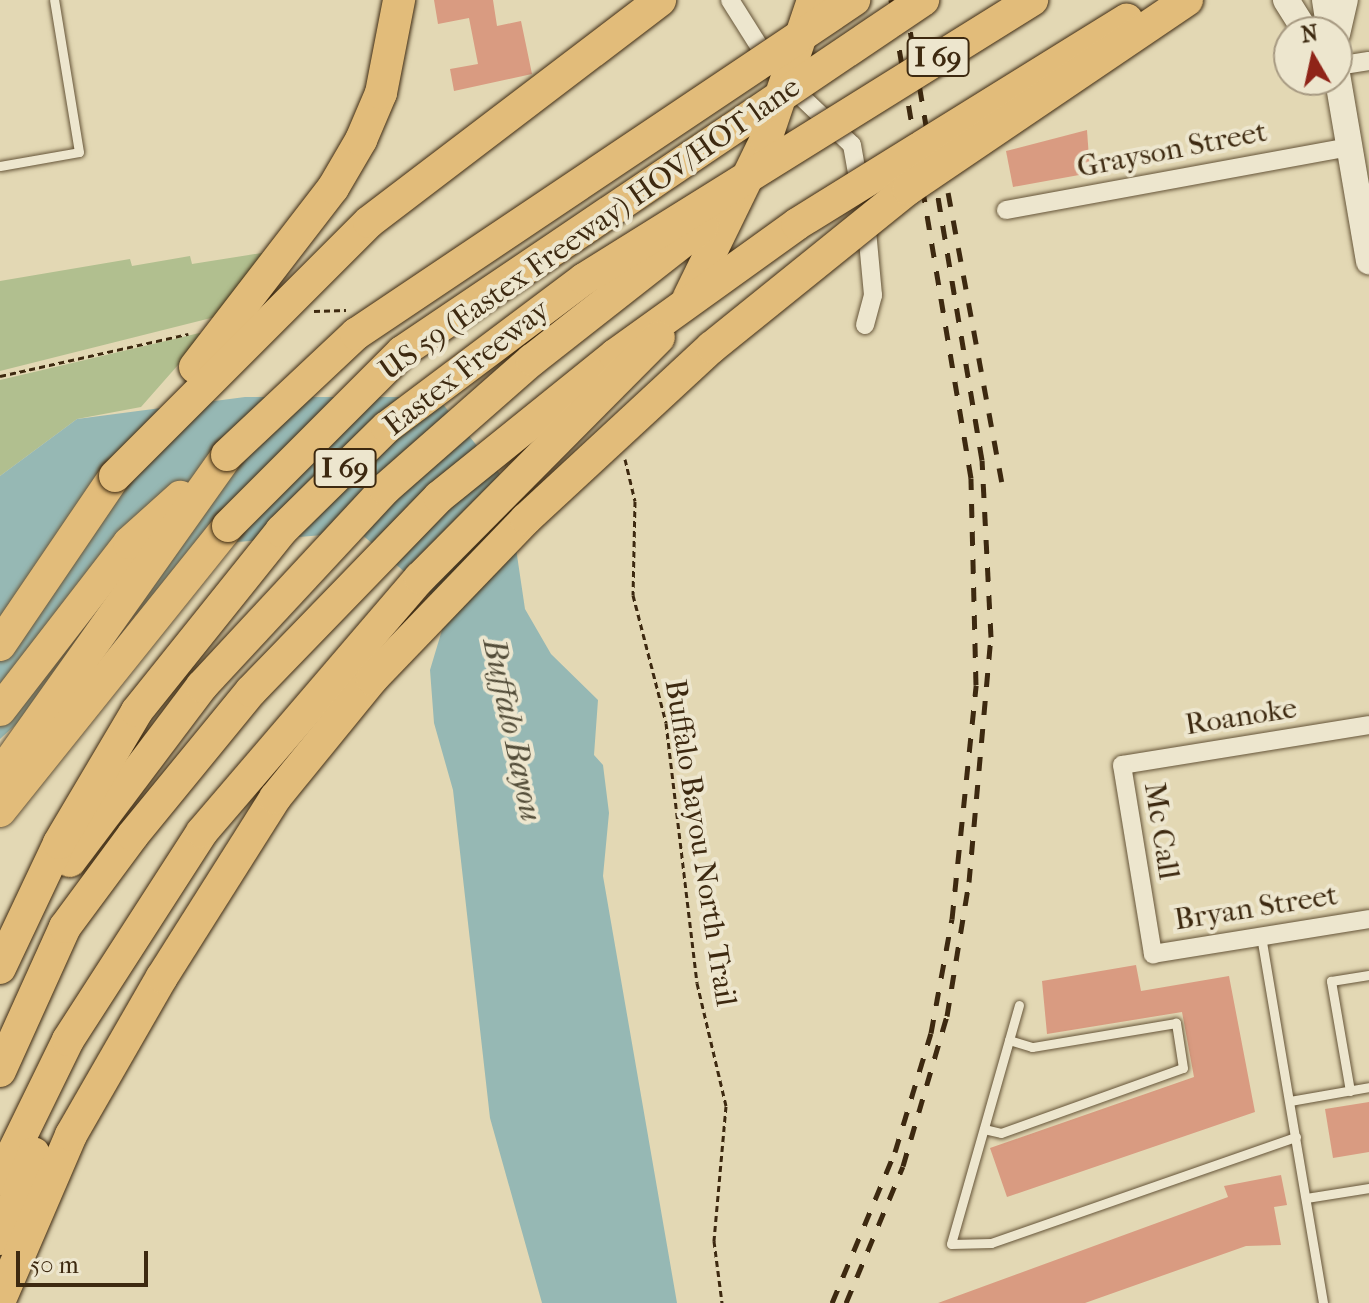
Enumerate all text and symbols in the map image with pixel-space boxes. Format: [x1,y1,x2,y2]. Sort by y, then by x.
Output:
north arrow [1273,16,1353,96]
text: N [1299,20,1320,48]
road number: I 69 [906,33,970,81]
street label: US 59 (Eastex Freeway) HOV/HOT lane [373,69,807,389]
street label: Grayson Street [1074,114,1270,186]
street label: Eastex Freeway [377,292,557,444]
road number: I 69 [313,444,377,492]
water label: Buffalo Bayou [474,635,550,825]
street label: Buffalo Bayou North Trail [656,677,744,1009]
street label: Roanoke [1183,690,1299,744]
street label: Mc Call [1136,780,1186,882]
street label: Bryan Street [1172,877,1340,939]
scale bar [20,1235,152,1285]
text: 50 m [30,1251,79,1279]

